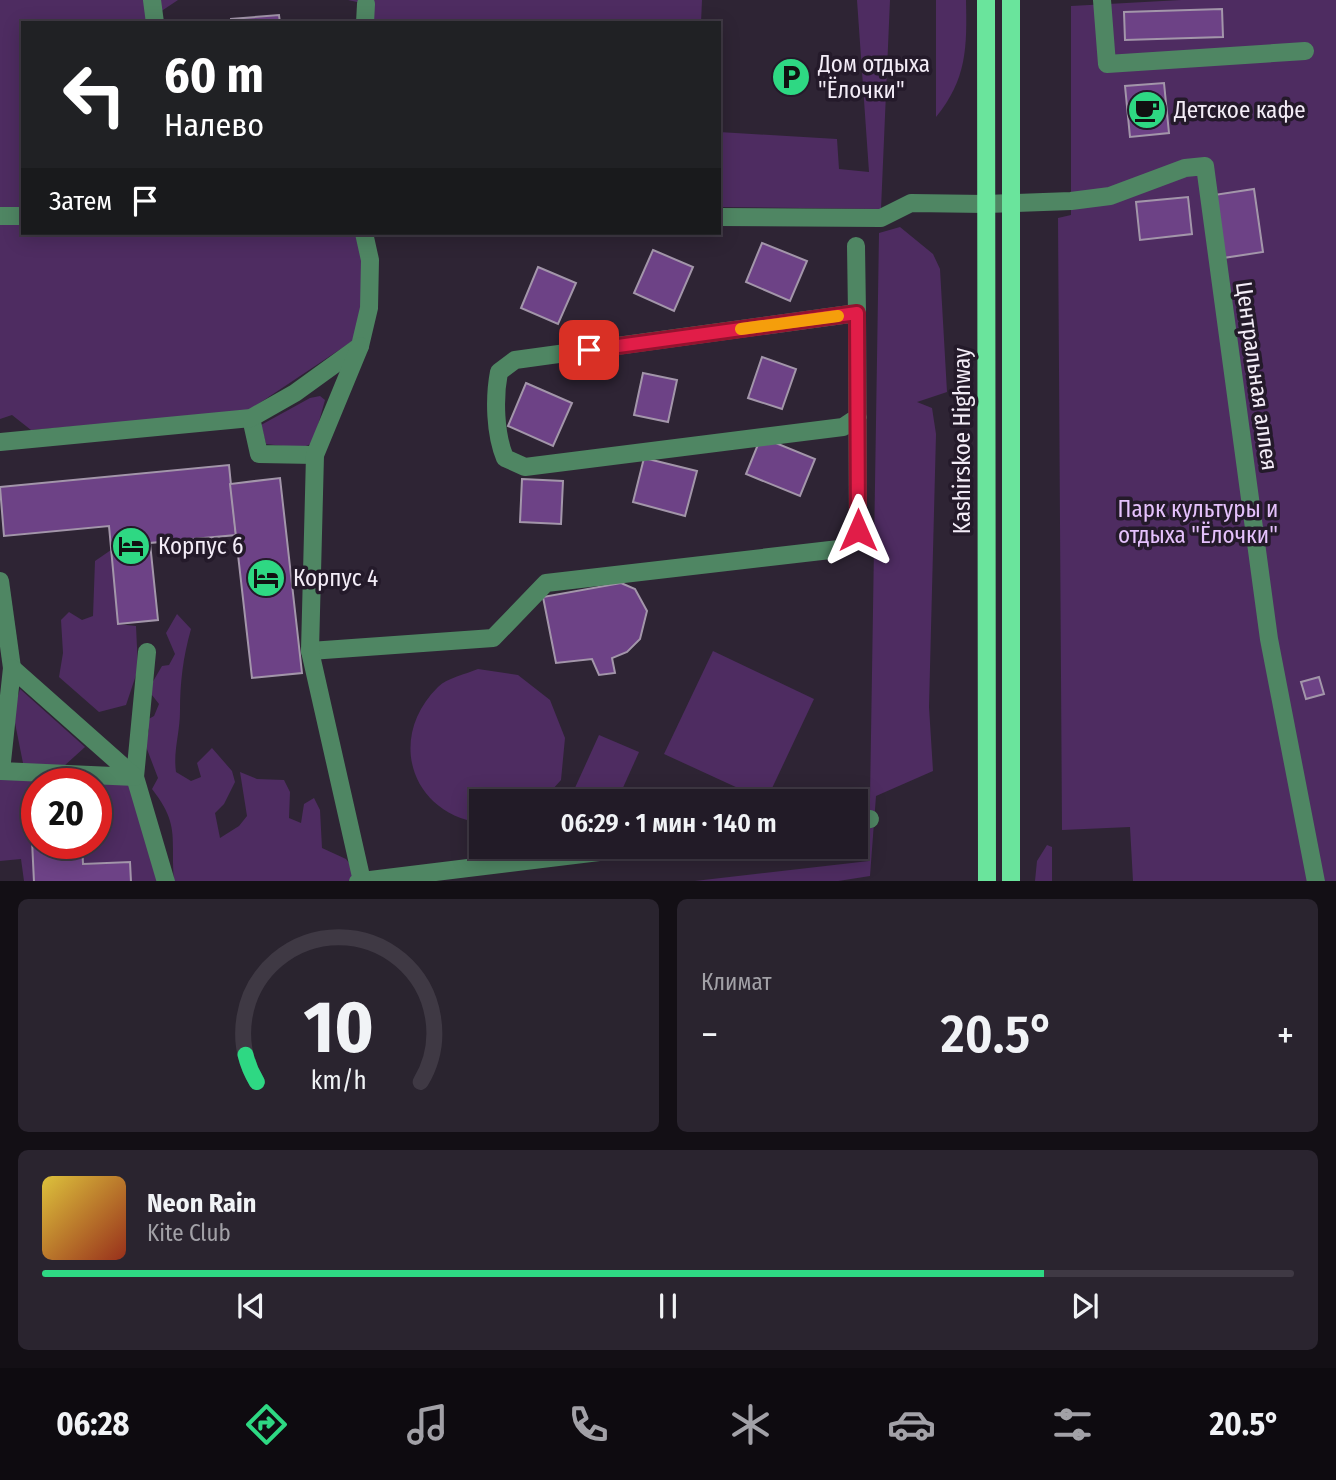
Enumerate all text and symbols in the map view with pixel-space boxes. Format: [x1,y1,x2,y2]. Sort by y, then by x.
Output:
text: 60 m [164,46,264,105]
icon: left [49,49,140,140]
place label: Дом отдыха "Ёлочки" [817,50,930,104]
parking icon: Дом отдыха "Ёлочки" [770,56,812,98]
cafe icon: Детское кафе [1126,89,1168,131]
place label: Детское кафе [1173,96,1306,124]
text: Налево [164,106,264,144]
icon: arrive [126,182,164,220]
text: Затем [49,186,112,217]
street label: Центральная аллея [1230,280,1284,472]
pin [559,320,619,380]
icon: arrive [570,331,608,369]
street label: Kashirskoe Highway [948,347,976,534]
position arrow [821,493,895,567]
park label: Парк культуры и отдыха "Ёлочки" [1118,495,1278,549]
hotel icon: Корпус 6 [110,525,152,567]
place label: Корпус 6 [158,532,243,560]
hotel icon: Корпус 4 [245,557,287,599]
place label: Корпус 4 [293,564,378,592]
speed limit sign: 20 [21,768,112,859]
text: 06:29 · 1 мин · 140 m [560,808,777,839]
text: Климат [701,968,772,996]
text: 10 [303,984,374,1071]
text: 20.5° [941,1003,1054,1066]
text: − [701,1012,718,1058]
text: + [1277,1012,1294,1058]
text: km/h [311,1065,366,1095]
text: Neon Rain [147,1188,256,1219]
text: Kite Club [147,1219,231,1247]
icon: previous [232,1287,270,1325]
icon: pause [649,1287,687,1325]
icon: next [1066,1287,1104,1325]
icon: directions [242,1400,291,1449]
icon: music [403,1400,452,1449]
icon: phone [564,1400,613,1449]
icon: climate [726,1400,775,1449]
icon: car [887,1400,936,1449]
icon: filters [1048,1400,1097,1449]
text: 06:28 [56,1405,129,1443]
text: 20.5° [1209,1405,1280,1443]

